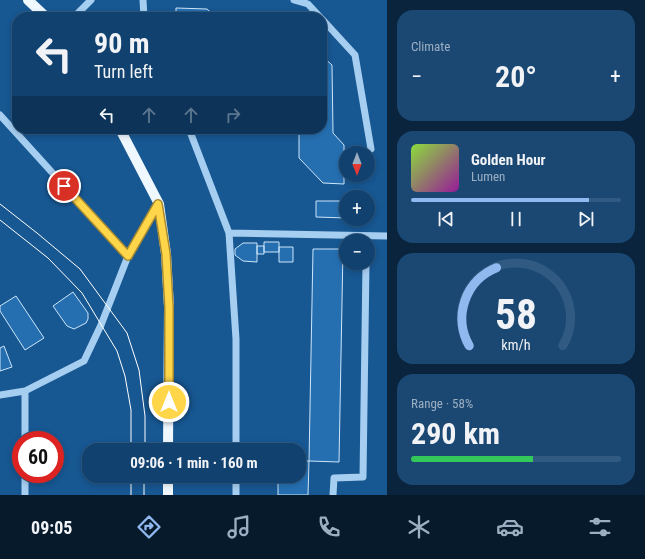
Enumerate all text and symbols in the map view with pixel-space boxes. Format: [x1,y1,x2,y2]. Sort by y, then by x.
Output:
text: 90 m [94,27,150,60]
icon: left [28,28,80,80]
text: Climate [411,39,450,54]
text: 20° [495,59,537,94]
text: Turn left [94,61,153,82]
text: − [411,64,422,89]
text: + [610,64,621,89]
icon: left [96,104,118,126]
icon: ahead [138,104,160,126]
icon: ahead [180,104,202,126]
icon: right [222,104,244,126]
north arrow [339,146,375,182]
map controls [339,146,375,270]
text: Golden Hour [471,151,546,169]
pin [47,169,81,203]
text: Lumen [471,169,505,184]
icon: arrive [53,175,75,197]
button: + [339,190,375,226]
icon: previous [435,208,457,230]
icon: pause [505,208,527,230]
icon: next [575,208,597,230]
button: − [339,234,375,270]
text: 58 [495,290,537,339]
text: km/h [501,337,531,353]
position arrow [148,381,190,423]
text: Range · 58% [411,396,473,411]
text: 290 km [411,416,500,451]
speed limit sign: 60 [12,431,64,483]
text: 09:06 · 1 min · 160 m [130,454,258,472]
icon: directions [135,513,163,541]
icon: music [225,513,253,541]
icon: phone [315,513,343,541]
icon: climate [405,513,433,541]
icon: car [496,513,524,541]
icon: filters [586,513,614,541]
text: 09:05 [31,517,72,538]

